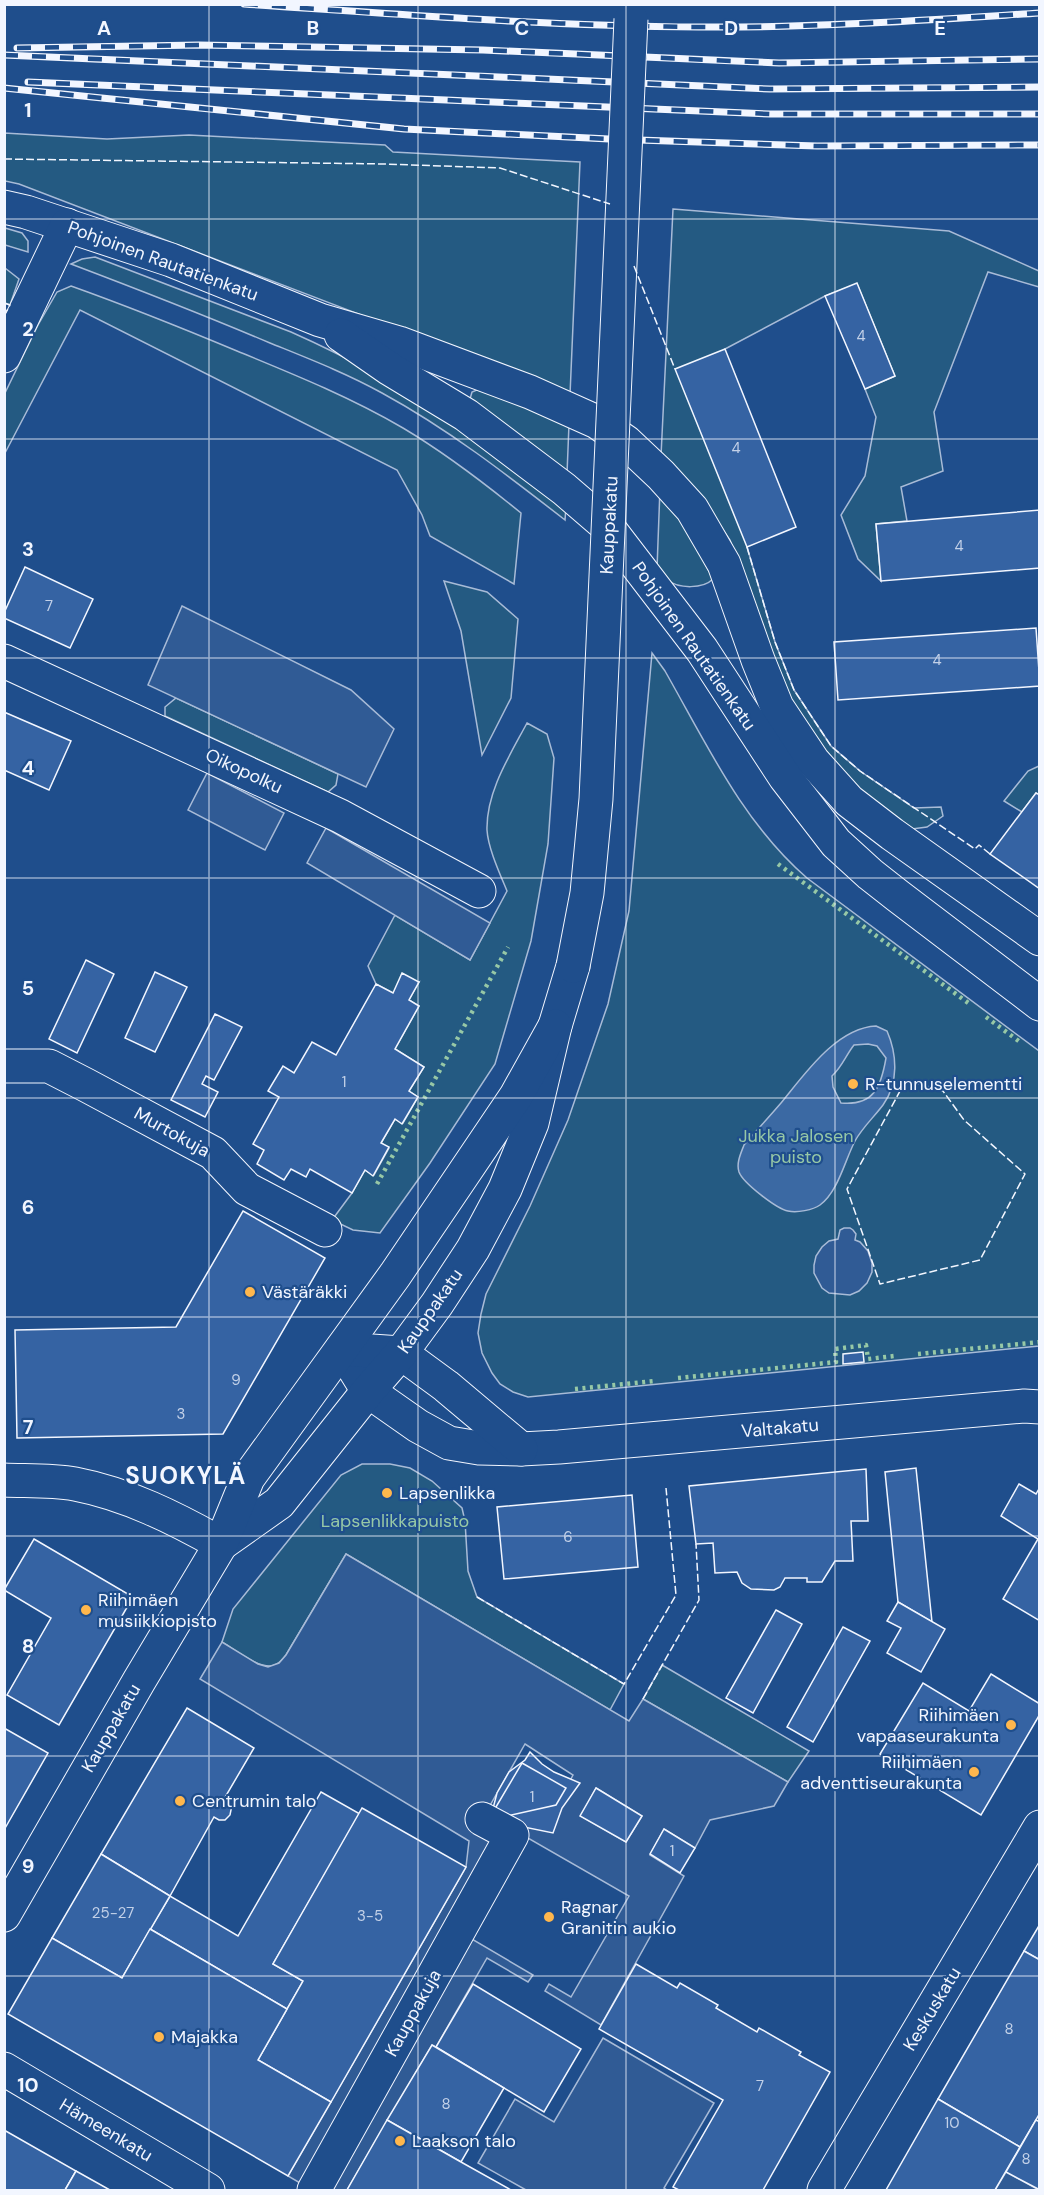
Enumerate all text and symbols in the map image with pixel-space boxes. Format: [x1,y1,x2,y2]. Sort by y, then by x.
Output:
text: A [97,15,111,41]
text: B [307,15,319,41]
text: C [515,15,529,41]
text: D [724,15,738,41]
text: E [934,15,946,41]
text: 1 [24,97,32,123]
street label: Pohjoinen Rautatienkatu [64,215,262,307]
text: 2 [22,316,34,342]
house number: 4 [856,326,866,346]
house number: 4 [731,438,741,458]
street label: Kauppakatu [594,475,624,575]
text: 3 [22,536,34,562]
house number: 4 [954,536,964,556]
street label: Pohjoinen Rautatienkatu [627,557,761,735]
house number: 7 [45,596,53,616]
house number: 4 [932,650,942,670]
street label: Oikopolku [201,743,287,799]
text: 4 [22,755,35,781]
text: 5 [22,975,34,1001]
house number: 1 [342,1072,346,1092]
place label: R-tunnuselementti [865,1072,1022,1096]
marker: R-tunnuselementti [846,1077,860,1091]
street label: Murtokuja [130,1101,214,1163]
park label: Jukka Jalosen puisto [738,1124,854,1169]
text: 6 [22,1194,34,1220]
street label: Kauppakatu [392,1264,468,1358]
place label: Västäräkki [262,1280,347,1304]
marker: Västäräkki [243,1285,257,1299]
house number: 9 [231,1370,241,1390]
house number: 3 [177,1404,185,1424]
street label: Valtakatu [740,1413,820,1443]
text: 7 [23,1414,34,1440]
district label: SUOKYLÄ [125,1460,247,1491]
place label: Lapsenlikka [399,1481,495,1505]
marker: Lapsenlikka [380,1486,394,1500]
park label: Lapsenlikkapuisto [321,1509,469,1533]
house number: 6 [563,1527,573,1547]
place label: Riihimäen musiikkiopisto [98,1588,217,1633]
marker: Riihimäen musiikkiopisto [79,1603,93,1617]
text: 8 [22,1633,34,1659]
street label: Kauppakatu [76,1679,146,1777]
place label: Riihimäen vapaaseurakunta [857,1703,999,1748]
marker: Riihimäen vapaaseurakunta [1004,1718,1018,1732]
place label: Riihimäen adventtiseurakunta [800,1750,962,1795]
marker: Riihimäen adventtiseurakunta [967,1765,981,1779]
house number: 1 [530,1787,534,1807]
place label: Centrumin talo [192,1789,317,1813]
marker: Centrumin talo [173,1794,187,1808]
house number: 1 [670,1841,674,1861]
text: 9 [22,1853,34,1879]
place label: Ragnar Granitin aukio [561,1895,676,1940]
house number: 25-27 [92,1903,134,1923]
house number: 3-5 [357,1906,383,1926]
marker: Ragnar Granitin aukio [542,1910,556,1924]
street label: Keskuskatu [898,1963,966,2055]
street label: Kauppakuja [379,1965,447,2061]
house number: 8 [1004,2019,1014,2039]
place label: Majakka [171,2025,238,2049]
marker: Majakka [152,2030,166,2044]
text: 10 [17,2072,39,2098]
house number: 7 [756,2076,764,2096]
street label: Hämeenkatu [55,2093,157,2167]
house number: 8 [441,2094,451,2114]
house number: 10 [945,2113,959,2133]
place label: Laakson talo [412,2129,516,2153]
marker: Laakson talo [393,2134,407,2148]
house number: 8 [1021,2149,1031,2169]

